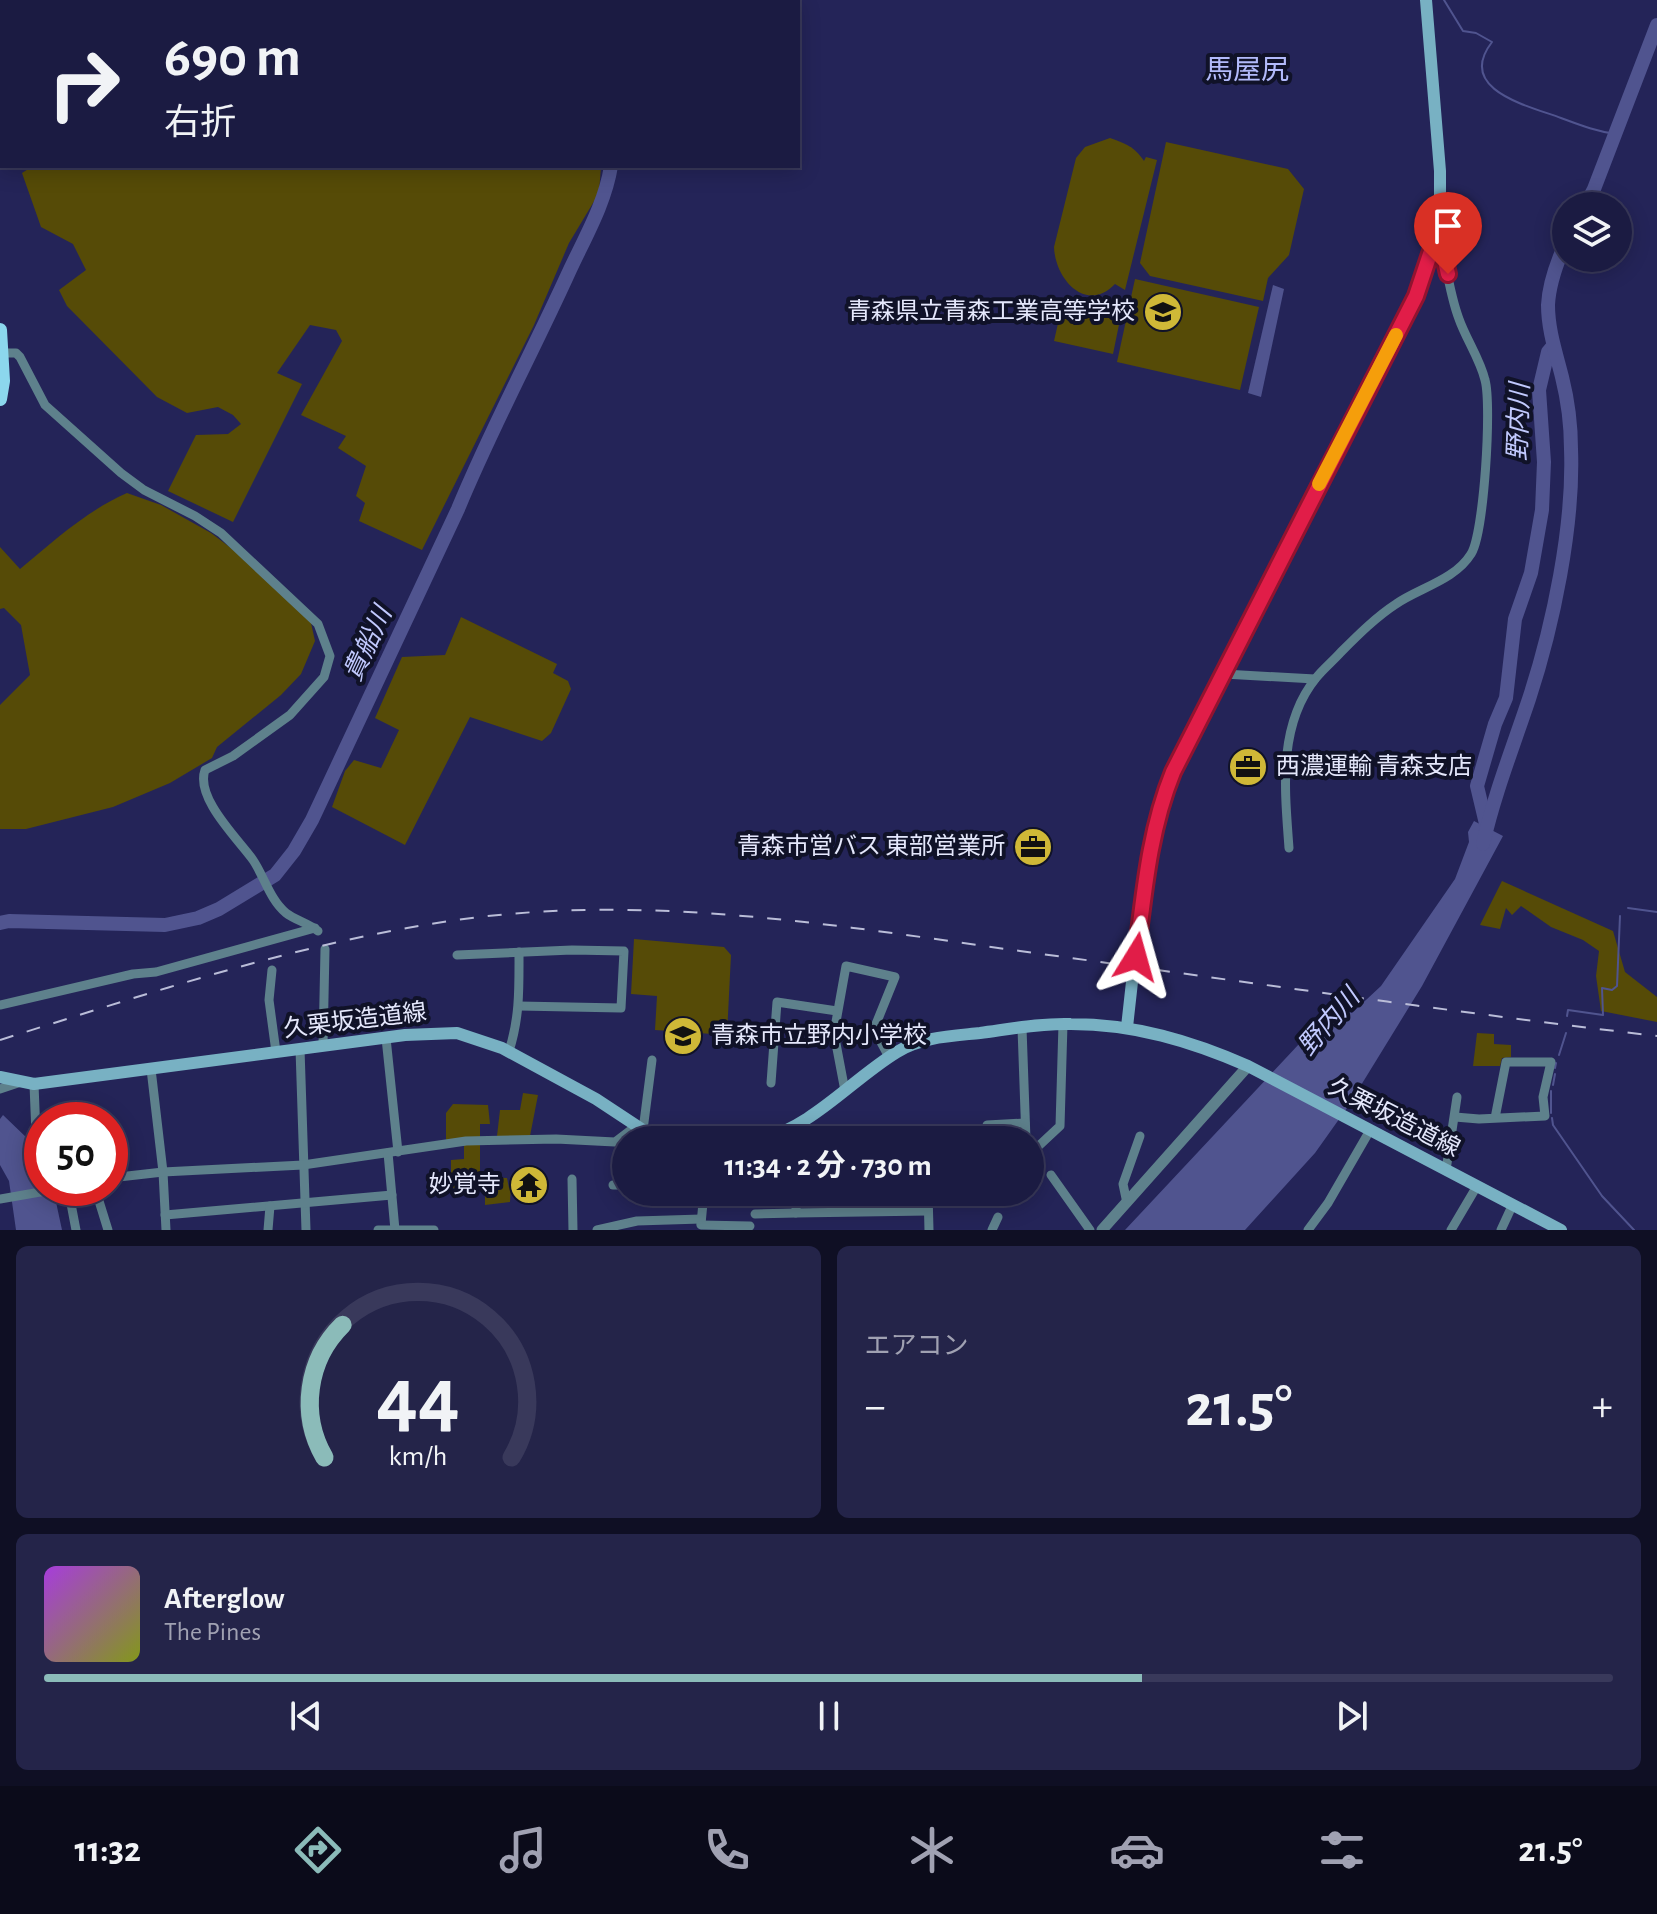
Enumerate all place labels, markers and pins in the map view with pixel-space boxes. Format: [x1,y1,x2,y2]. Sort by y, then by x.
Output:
pin [1414,192,1482,274]
school or university icon: 青森県立青森工業高等学校 [1142,291,1184,333]
place label: 青森県立青森工業高等学校 [847,298,1135,324]
office icon: 西濃運輸 青森支店 [1227,746,1269,788]
place label: 西濃運輸 青森支店 [1276,753,1472,779]
office icon: 青森市営バス 東部営業所 [1012,826,1054,868]
place label: 青森市営バス 東部営業所 [737,833,1005,859]
school or university icon: 青森市立野内小学校 [662,1015,704,1057]
place label: 青森市立野内小学校 [711,1022,927,1048]
temple icon: 妙覚寺 [508,1164,550,1206]
place label: 妙覚寺 [429,1171,501,1197]

